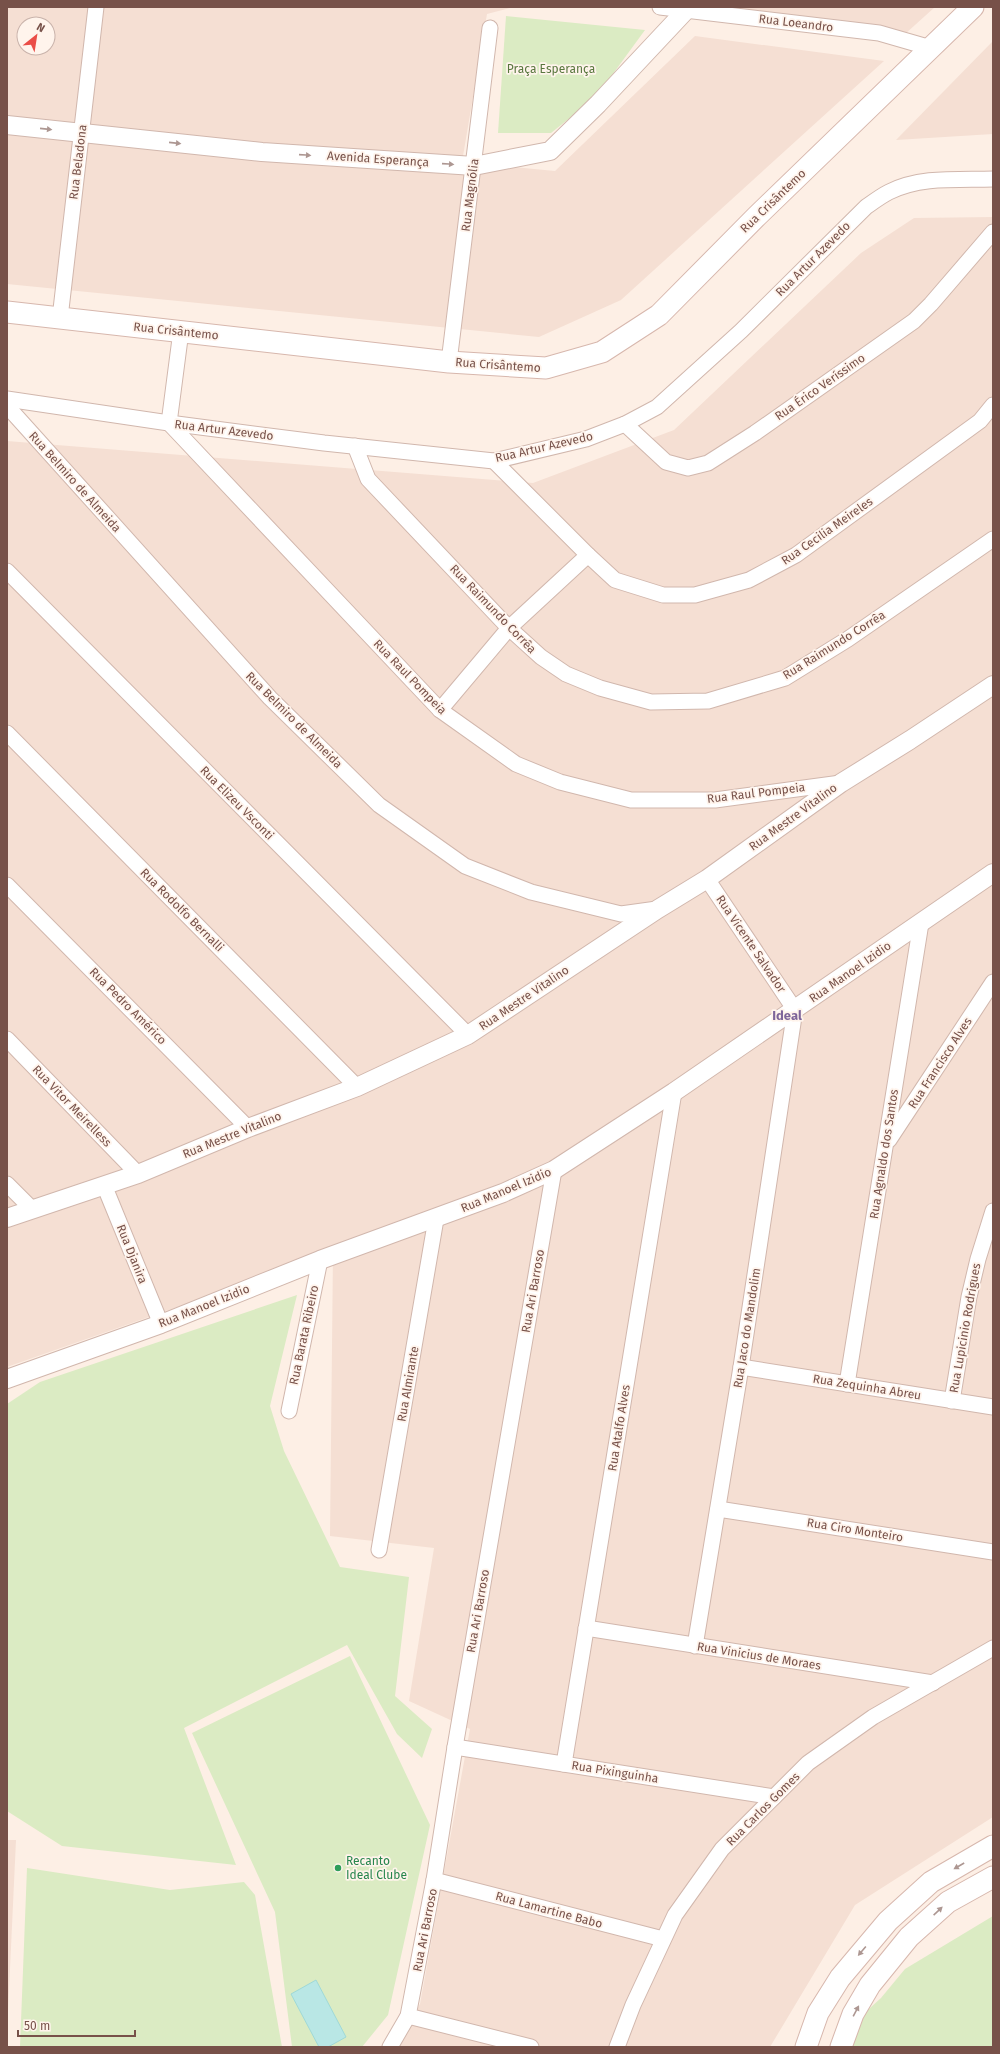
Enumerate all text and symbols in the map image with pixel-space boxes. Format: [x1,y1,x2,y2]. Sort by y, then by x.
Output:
street label: Rua Loeandro [758,11,834,35]
north arrow [16,16,56,56]
text: N [34,20,47,35]
park label: Praça Esperança [507,62,595,76]
street label: Rua Beladona [66,124,90,200]
one-way arrow [40,126,52,132]
one-way arrow [169,139,181,146]
street label: Avenida Esperança [327,148,429,170]
one-way arrow [298,151,311,158]
street label: Rua Magnólia [459,158,481,232]
one-way arrow [442,161,455,167]
street label: Rua Crisântemo [737,166,809,236]
street label: Rua Artur Azevedo [773,219,853,299]
street label: Rua Crisântemo [133,320,219,342]
street label: Rua Érico Veríssimo [772,350,868,423]
street label: Rua Crisântemo [455,355,541,375]
street label: Rua Artur Azevedo [174,417,274,443]
street label: Rua Belmiro de Almeida [26,429,124,535]
street label: Rua Artur Azevedo [494,429,594,465]
street label: Rua Cecilia Meireles [779,494,876,568]
street label: Rua Raimundo Corrêa [447,562,539,656]
street label: Rua Raimundo Corrêa [780,608,888,682]
street label: Rua Raul Pompeia [371,637,449,717]
street label: Rua Belmiro de Almeida [243,669,345,771]
street label: Rua Elizeu Vsconti [197,763,277,843]
street label: Rua Raul Pompeia [706,780,806,806]
street label: Rua Mestre Vitalino [746,780,840,854]
street label: Rua Rodolfo Bernalli [137,865,227,955]
street label: Rua Vicente Salvador [713,893,789,996]
street label: Rua Manoel Izidio [806,938,894,1006]
street label: Rua Mestre Vitalino [476,963,572,1033]
street label: Rua Pedro Américo [87,965,169,1047]
district label: Ideal [772,1008,802,1023]
street label: Rua Francisco Alves [905,1014,975,1111]
street label: Rua Vitor Meirelless [30,1062,115,1150]
street label: Rua Agnaldo dos Santos [867,1088,901,1220]
street label: Rua Mestre Vitalino [181,1109,283,1161]
street label: Rua Manoel Izidio [459,1165,553,1215]
street label: Rua Djanira [114,1222,150,1286]
street label: Rua Ari Barroso [519,1248,547,1334]
street label: Rua Lupicinio Rodrigues [947,1262,983,1394]
street label: Rua Jaco do Mandolim [731,1267,763,1389]
street label: Rua Manoel Izidio [156,1281,252,1331]
street label: Rua Barata Ribeiro [287,1284,321,1386]
street label: Rua Almirante [394,1345,422,1423]
street label: Rua Zequinha Abreu [812,1372,922,1402]
street label: Rua Atalfo Alves [605,1383,633,1472]
street label: Rua Ciro Monteiro [806,1515,904,1545]
street label: Rua Ari Barroso [464,1568,492,1654]
street label: Rua Vinicius de Moraes [696,1639,822,1673]
street label: Rua Pixinguinha [571,1758,659,1786]
street label: Rua Carlos Gomes [723,1769,803,1849]
place label: Recanto Ideal Clube [346,1854,407,1882]
one-way arrow [953,1862,965,1869]
marker: Recanto Ideal Clube [333,1863,343,1873]
street label: Rua Ari Barroso [410,1887,440,1973]
street label: Rua Lamartine Babo [494,1889,604,1931]
one-way arrow [933,1906,943,1916]
one-way arrow [858,1945,867,1956]
one-way arrow [852,2005,859,2017]
scale bar [18,2012,135,2038]
text: 50 m [24,2019,50,2033]

